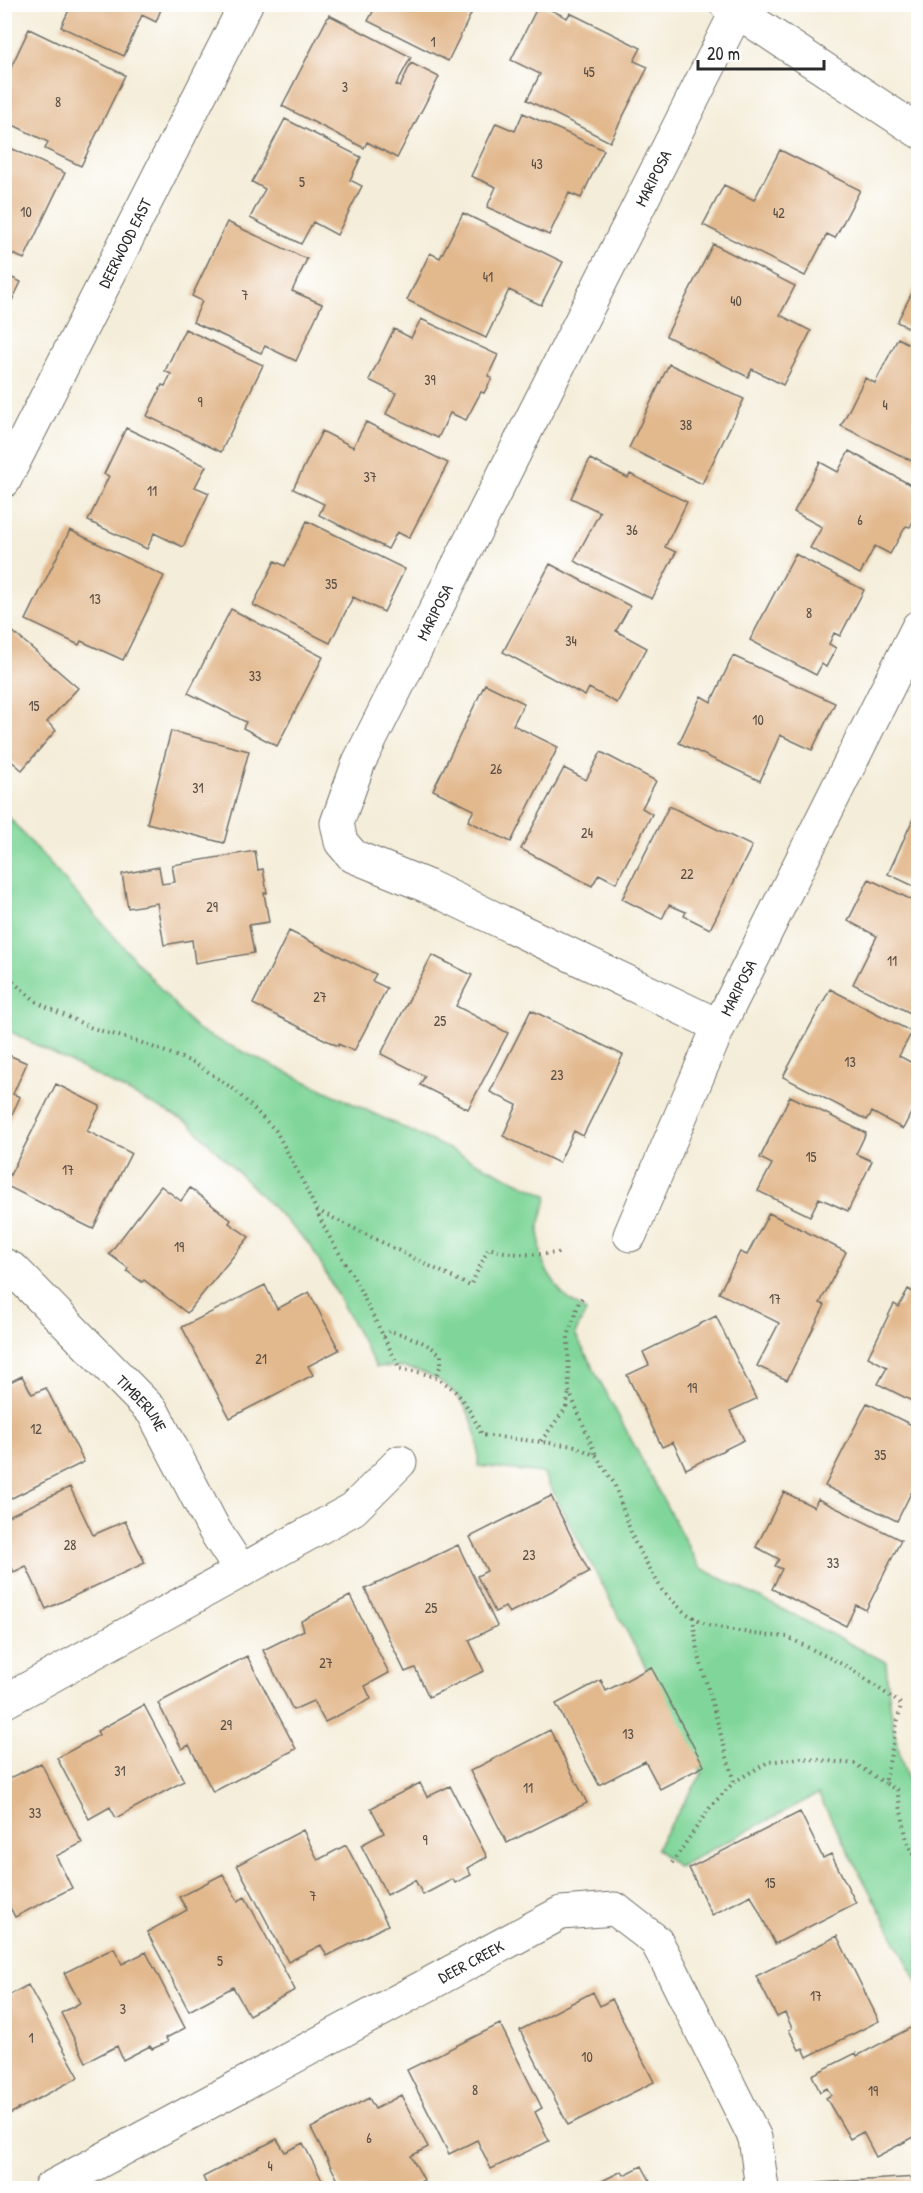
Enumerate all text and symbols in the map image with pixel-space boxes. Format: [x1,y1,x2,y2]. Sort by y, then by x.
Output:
house number: 1 [430,32,436,51]
scale bar [698,33,824,71]
text: 20 m [707,41,740,66]
house number: 45 [583,62,595,81]
house number: 3 [342,77,348,96]
house number: 8 [55,92,61,111]
street label: MARIPOSA [630,146,676,210]
house number: 43 [531,154,543,173]
house number: 5 [299,172,305,191]
street label: DEERWOOD EAST [93,194,157,291]
house number: 10 [20,202,32,221]
house number: 42 [773,203,785,222]
house number: 41 [483,267,493,286]
house number: 7 [242,285,249,304]
house number: 40 [730,291,742,310]
house number: 39 [424,370,436,389]
house number: 9 [197,392,203,411]
house number: 4 [882,395,888,414]
house number: 38 [680,415,692,434]
house number: 37 [363,467,377,486]
house number: 11 [147,481,157,500]
house number: 6 [857,510,863,529]
house number: 36 [626,520,638,539]
house number: 35 [325,574,337,593]
street label: MARIPOSA [411,580,458,644]
house number: 13 [89,589,101,608]
house number: 8 [806,603,812,622]
house number: 34 [565,631,577,650]
house number: 33 [249,666,261,685]
house number: 15 [28,696,40,715]
house number: 10 [752,710,764,729]
house number: 26 [490,759,502,778]
house number: 31 [192,778,204,797]
house number: 24 [581,823,593,842]
house number: 22 [680,864,694,883]
house number: 29 [206,897,218,916]
house number: 11 [887,951,897,970]
street label: MARIPOSA [715,956,761,1019]
house number: 27 [313,987,327,1006]
house number: 25 [434,1011,446,1030]
house number: 13 [844,1052,856,1071]
house number: 23 [551,1065,563,1084]
house number: 15 [805,1147,817,1166]
house number: 17 [62,1160,74,1179]
house number: 19 [174,1237,184,1256]
house number: 17 [769,1289,781,1308]
house number: 21 [255,1349,267,1368]
street label: TIMBERLINE [111,1370,172,1435]
house number: 19 [687,1378,697,1397]
house number: 12 [30,1419,42,1438]
house number: 35 [874,1445,886,1464]
house number: 28 [64,1535,76,1554]
house number: 23 [523,1545,535,1564]
house number: 33 [827,1553,839,1572]
house number: 25 [425,1598,437,1617]
house number: 27 [319,1653,333,1672]
house number: 29 [220,1715,232,1734]
house number: 13 [622,1724,634,1743]
house number: 31 [114,1761,126,1780]
house number: 11 [523,1778,533,1797]
house number: 33 [29,1803,41,1822]
house number: 9 [422,1830,428,1849]
house number: 15 [764,1873,776,1892]
house number: 7 [310,1886,317,1905]
street label: DEER CREEK [434,1935,508,1988]
house number: 5 [217,1951,223,1970]
house number: 17 [810,1986,822,2005]
house number: 3 [120,1999,126,2018]
house number: 1 [28,2028,34,2047]
house number: 10 [581,2047,593,2066]
house number: 8 [472,2080,478,2099]
house number: 19 [868,2081,878,2100]
house number: 6 [366,2128,372,2147]
house number: 4 [267,2156,273,2175]

